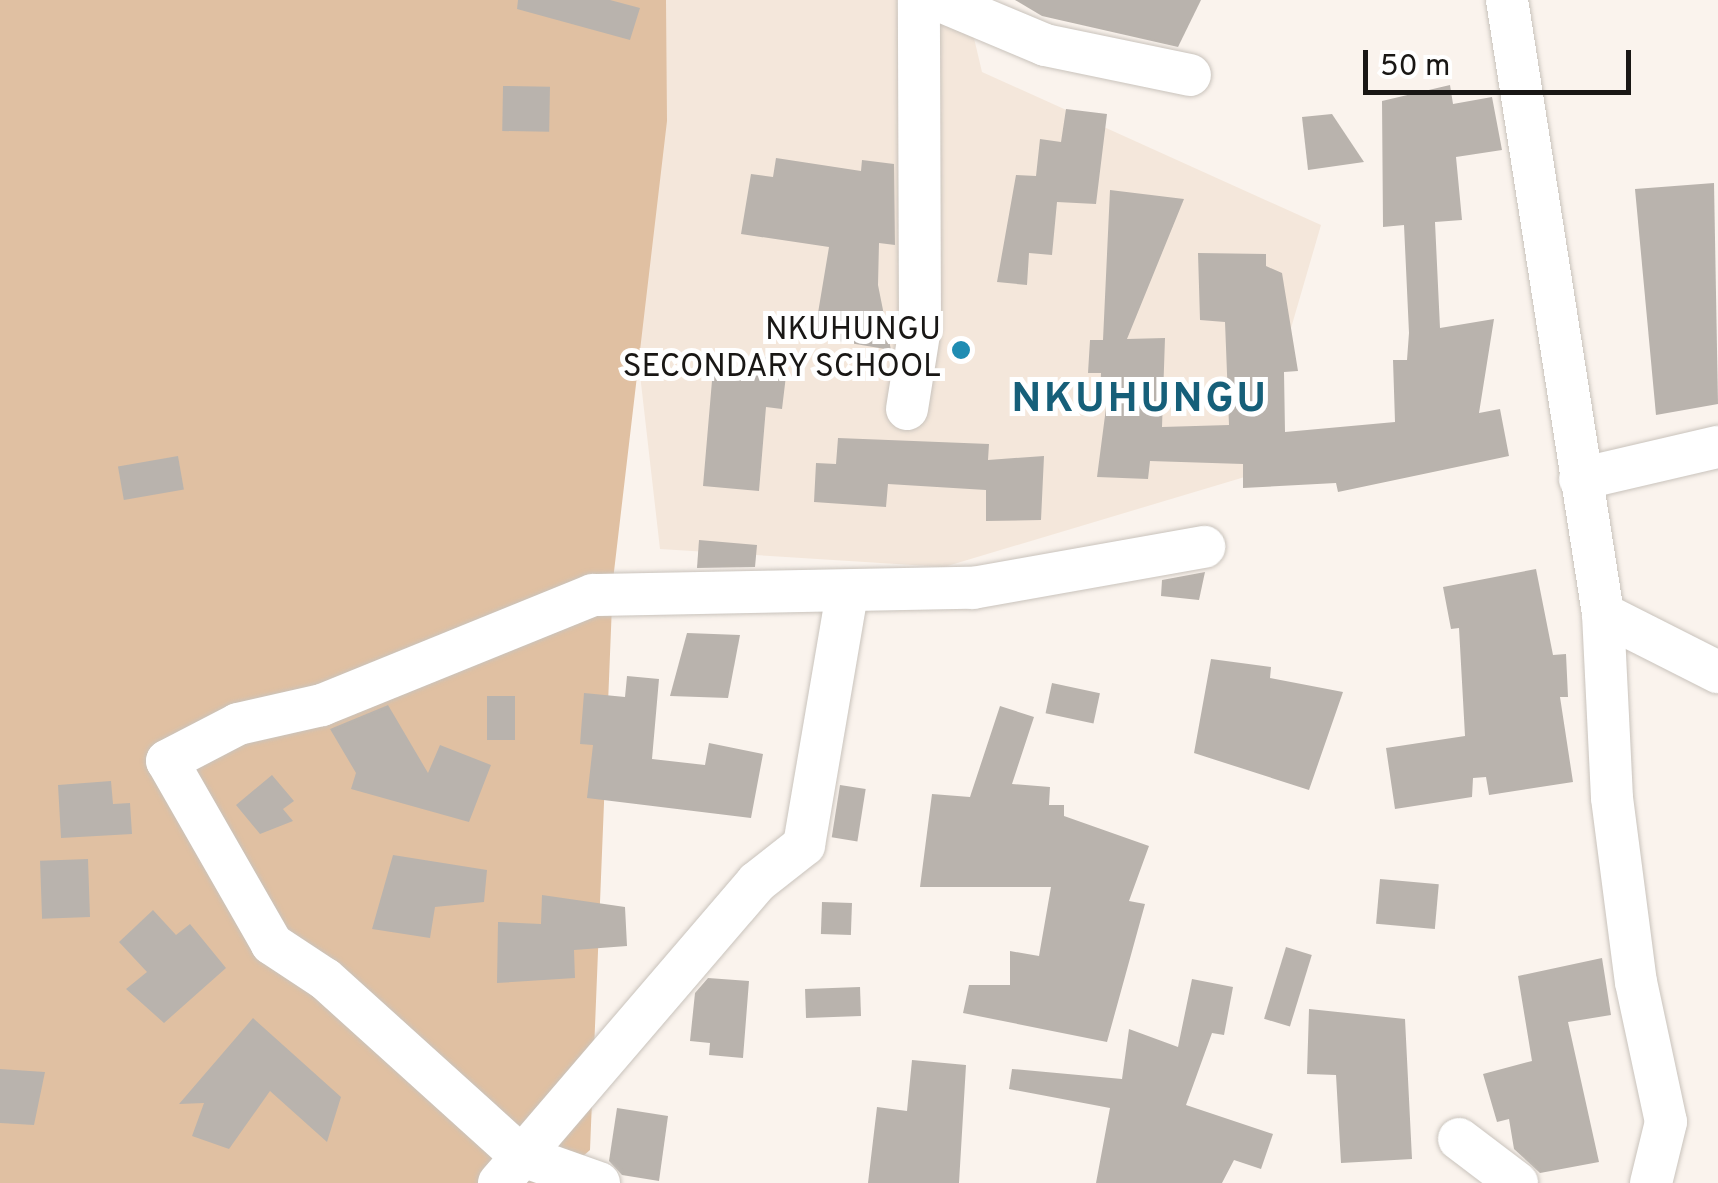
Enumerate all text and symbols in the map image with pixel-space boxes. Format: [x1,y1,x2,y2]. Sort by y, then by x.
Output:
scale bar [1368,30,1636,92]
text: 50 m [1380,49,1450,86]
place label: NKUHUNGU SECONDARY SCHOOL [621,313,941,388]
marker: NKUHUNGU SECONDARY SCHOOL [950,339,972,361]
district label: NKUHUNGU [1011,376,1269,426]

